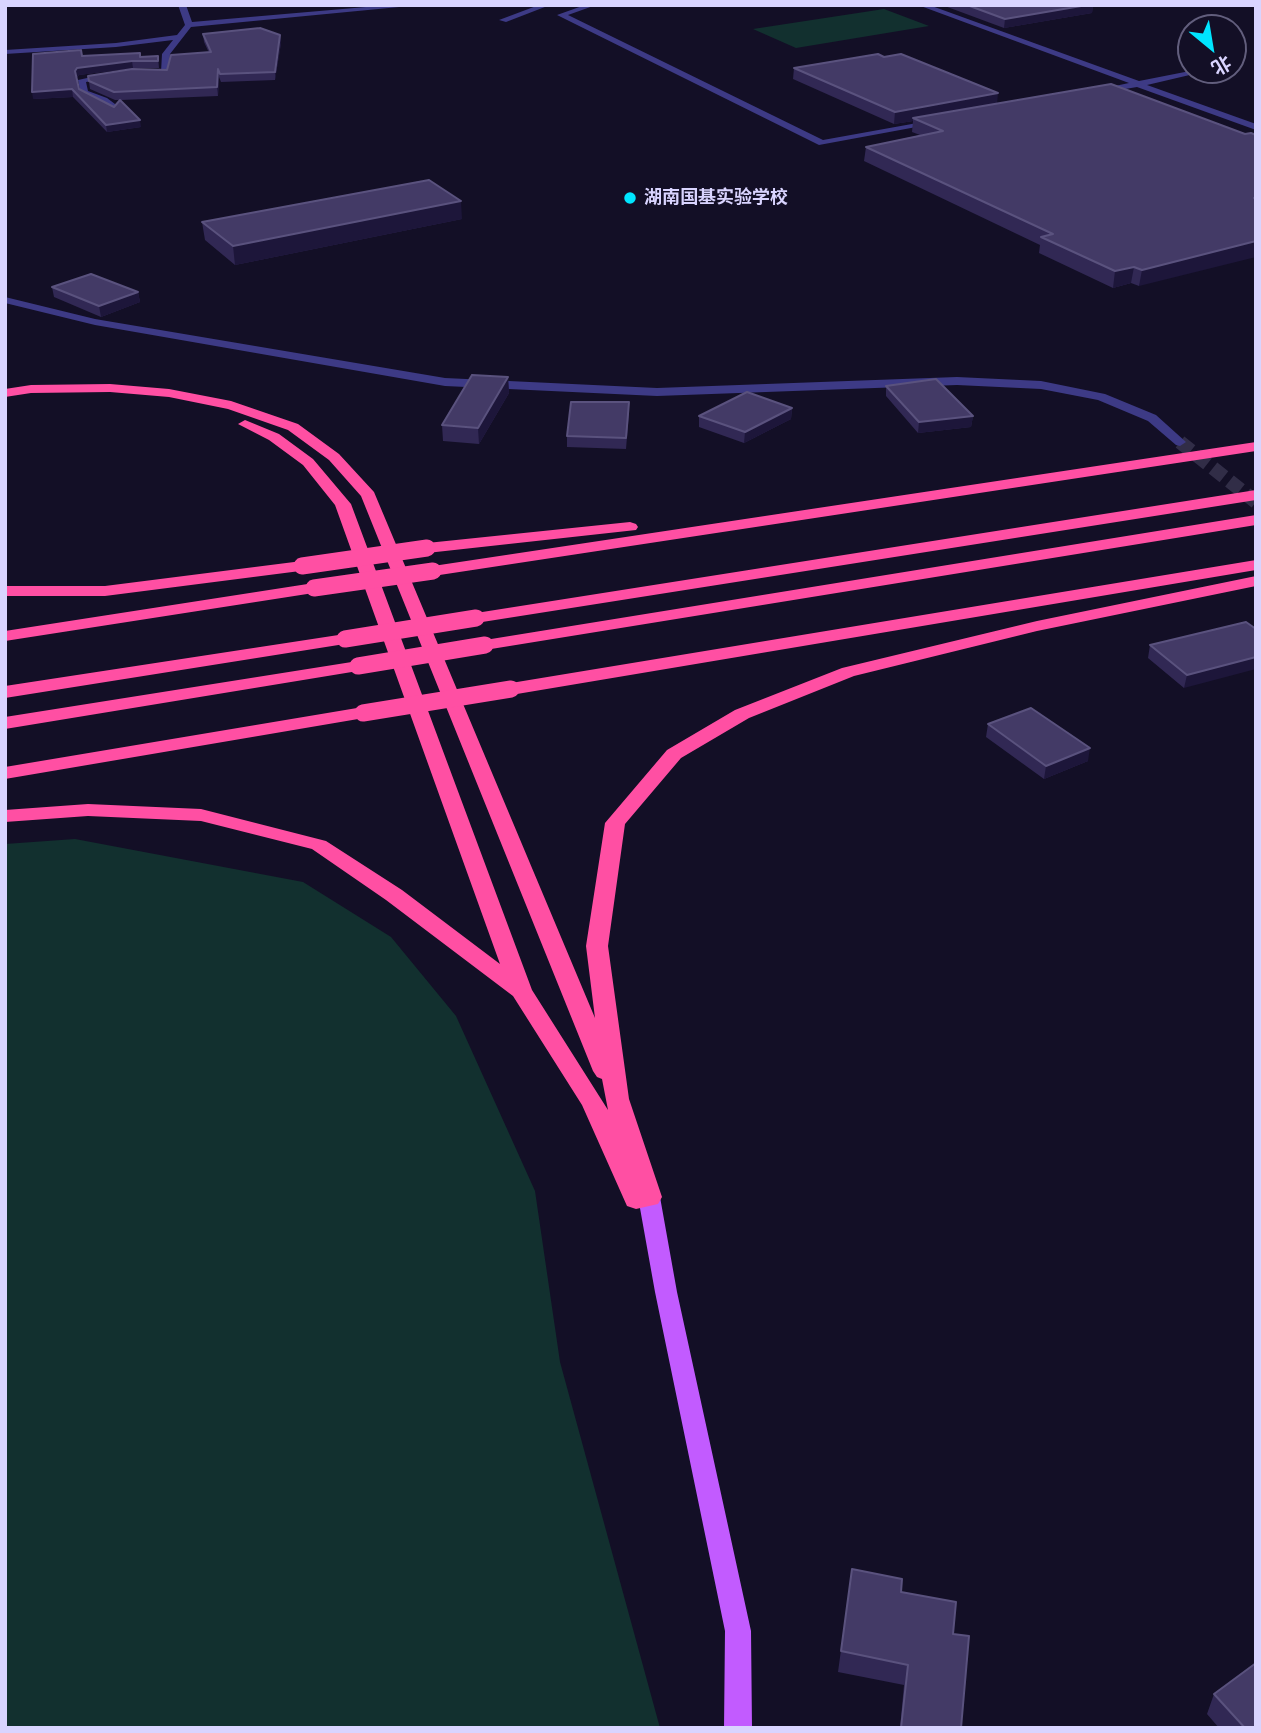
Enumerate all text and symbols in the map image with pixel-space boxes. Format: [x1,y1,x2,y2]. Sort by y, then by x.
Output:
north arrow [1177,14,1247,84]
text: 北 [1208,51,1235,80]
place label: 湖南国基实验学校 [644,187,788,209]
marker: 湖南国基实验学校 [622,190,638,206]

